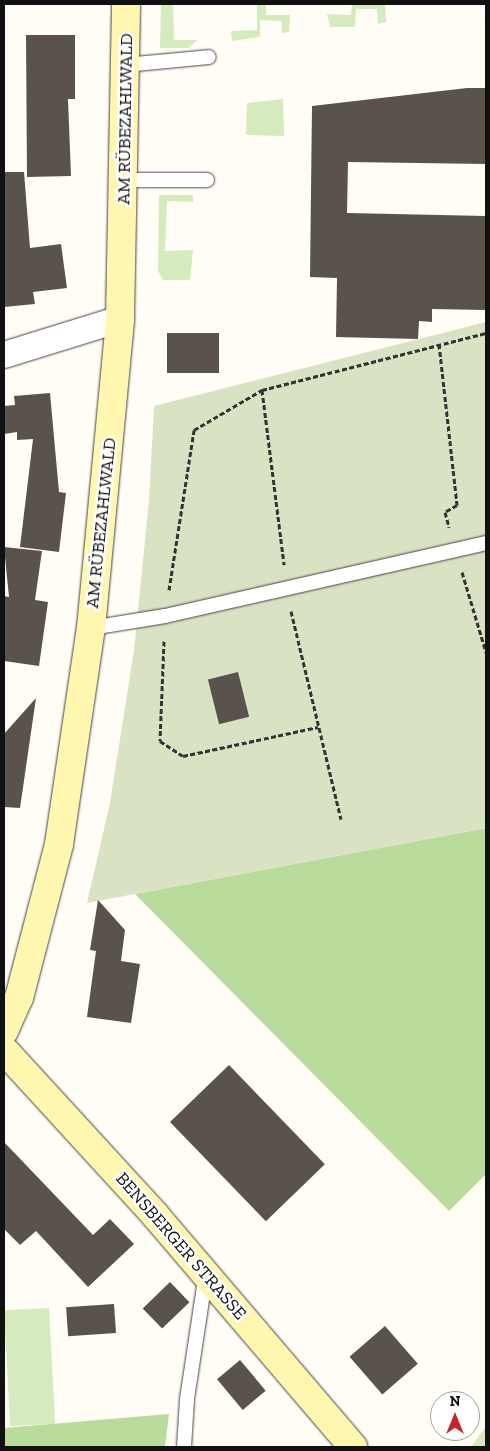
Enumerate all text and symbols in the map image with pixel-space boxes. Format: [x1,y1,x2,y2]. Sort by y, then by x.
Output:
street label: AM RÜBEZAHLWALD [113,33,137,205]
street label: AM RÜBEZAHLWALD [81,437,121,609]
street label: BENSBERGER STRASSE [111,1168,251,1324]
north arrow [430,1391,480,1441]
text: N [450,1393,460,1410]

